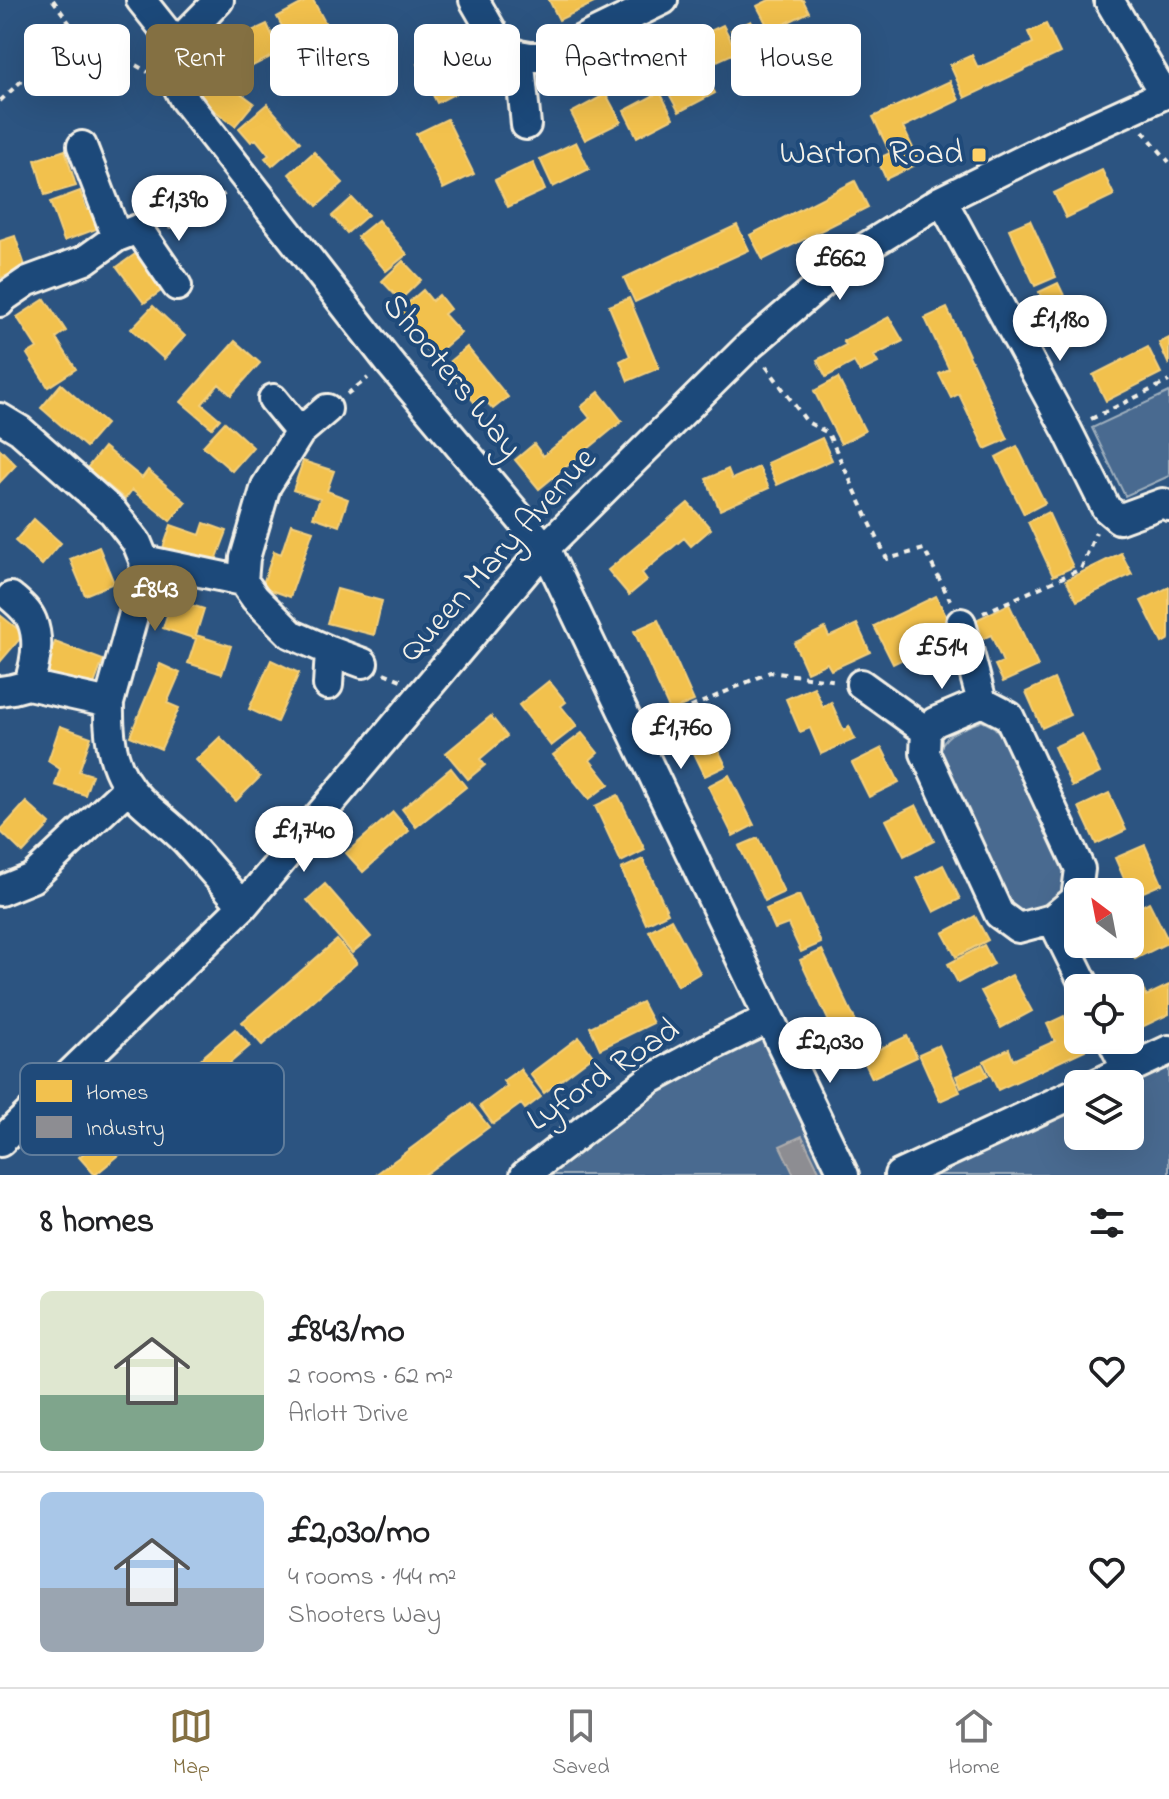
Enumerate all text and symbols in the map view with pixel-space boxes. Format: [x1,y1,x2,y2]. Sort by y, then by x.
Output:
chip: Buy [24,24,130,96]
chip: Rent [146,24,254,96]
chip: Filters [270,24,398,96]
chip: New [414,24,520,96]
chip: Apartment [536,24,715,96]
chip: House [731,24,861,96]
place label: Warton Road [779,130,963,180]
marker: Warton Road [970,146,988,164]
pin: £1,390 [114,175,244,243]
text: £1,390 [150,182,208,220]
pin: £662 [793,234,887,302]
text: £662 [814,241,866,279]
street label: Shooters Way [369,284,533,470]
pin: £1,180 [995,295,1125,363]
text: £1,180 [1031,302,1089,340]
street label: Queen Mary Avenue [388,436,610,675]
pin: £843 [108,565,202,633]
text: £843 [131,572,179,610]
pin: £514 [895,623,989,691]
text: £514 [917,630,967,668]
pin: £1,760 [616,703,746,771]
text: £1,760 [650,710,712,748]
pin: £1,740 [239,806,369,874]
text: £1,740 [273,813,335,851]
north arrow [1064,878,1144,958]
map controls [1064,878,1144,1150]
button: locate [1064,974,1144,1054]
street label: Lyford Road [517,1006,691,1146]
pin: £2,030 [765,1017,895,1085]
text: £2,030 [796,1024,864,1062]
legend [20,1063,284,1155]
button: layers [1064,1070,1144,1150]
text: Homes [86,1078,148,1110]
text: Industry [86,1114,165,1147]
text: 8 homes [40,1198,154,1248]
icon: filters [1085,1201,1129,1245]
text: £843/mo [288,1308,405,1358]
icon: home [104,1323,200,1419]
icon: heart [1085,1349,1129,1393]
text: 2 rooms · 62 m² [288,1358,453,1396]
text: Arlott Drive [288,1396,408,1434]
text: £2,030/mo [288,1509,430,1559]
icon: home [104,1524,200,1620]
icon: heart [1085,1550,1129,1594]
text: 4 rooms · 144 m² [288,1559,456,1597]
text: Shooters Way [288,1597,441,1635]
tab: Map [169,1704,213,1784]
tab: Saved [552,1704,610,1784]
tab: Home [948,1704,1000,1784]

